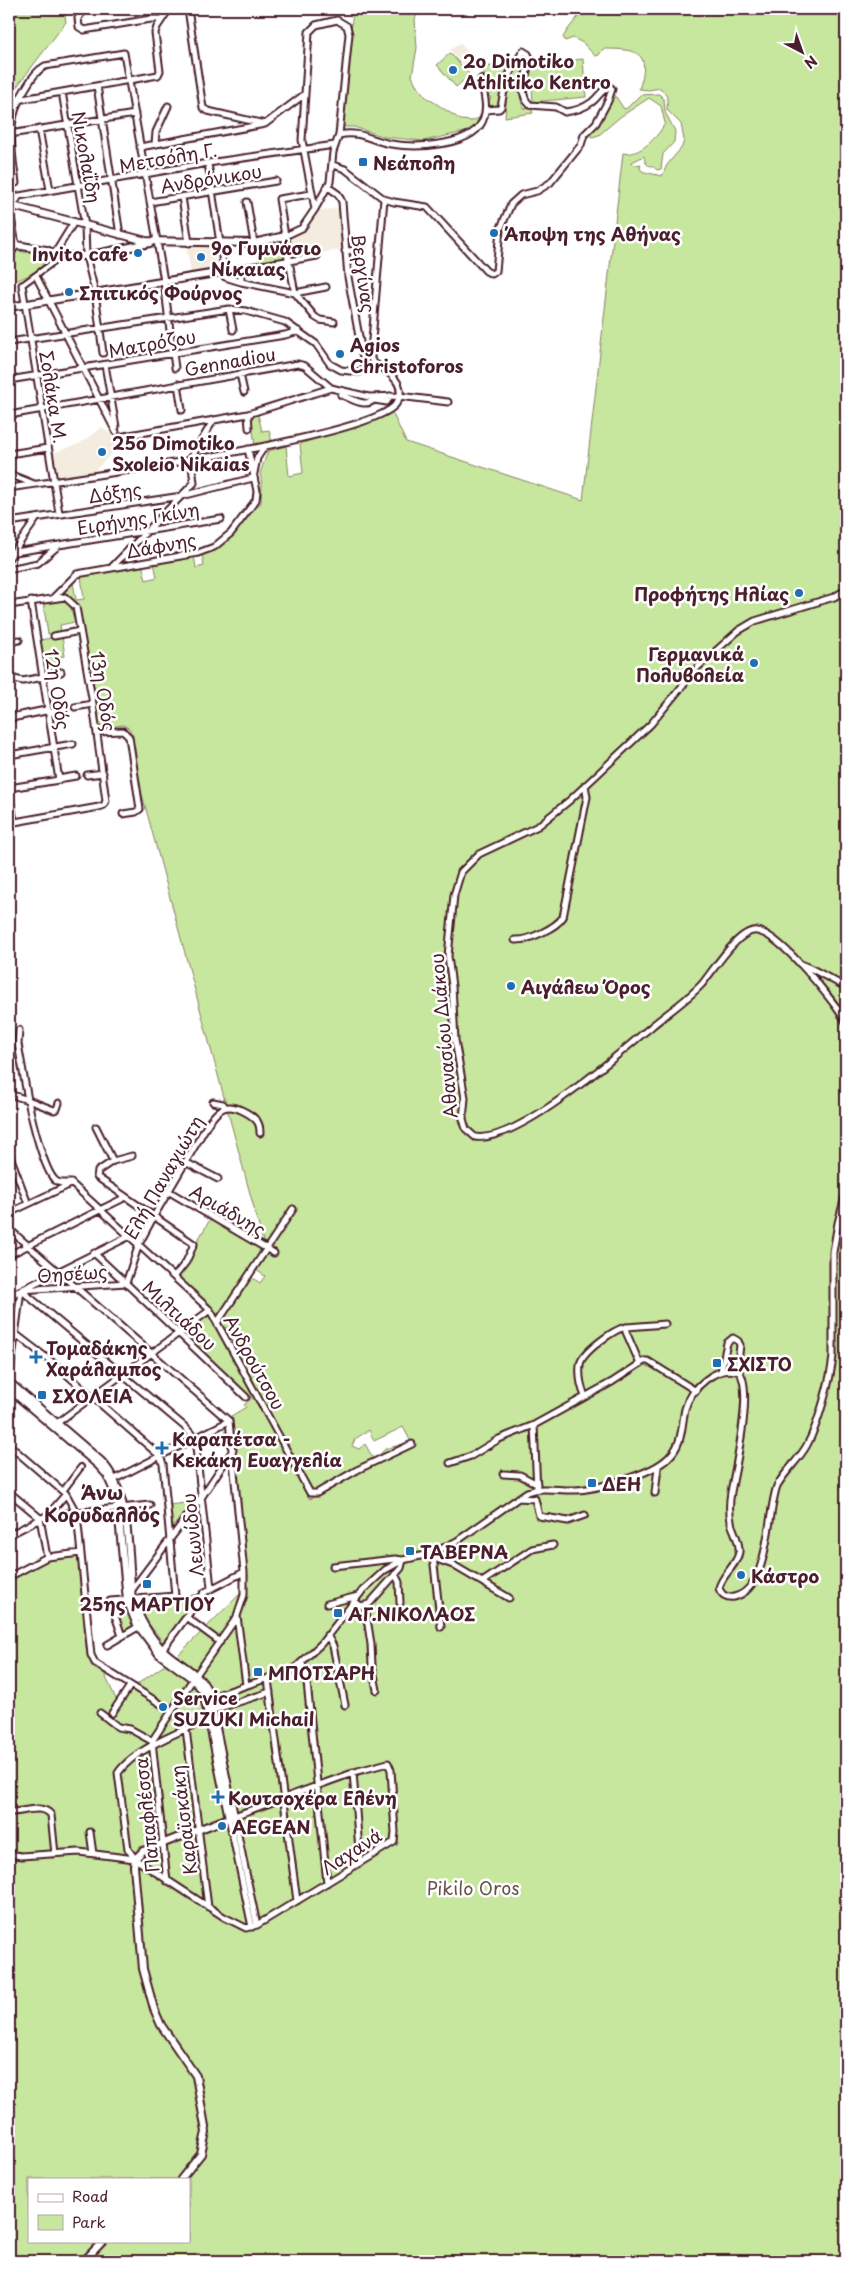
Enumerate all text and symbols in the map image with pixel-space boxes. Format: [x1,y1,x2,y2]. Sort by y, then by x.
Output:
north arrow [778,28,828,78]
place label: 2o Dimotiko Athlitiko Kentro [462,47,611,95]
text: N [800,51,822,74]
marker: 2o Dimotiko Athlitiko Kentro [447,64,459,76]
street label: Νικολαΐδη [66,109,108,205]
street label: Μετσόλη Γ. [117,135,219,179]
place label: Νεάπολη [373,149,455,176]
marker: Νεάπολη [357,156,369,168]
street label: Ανδρόνικου [158,157,264,199]
place label: Άποψη της Αθήνας [504,220,681,247]
marker: Άποψη της Αθήνας [488,227,500,239]
street label: Βεργίνας [345,232,383,314]
place label: 9ο Γυμνάσιο Νίκαιας [211,234,322,282]
place label: Invito cafe [32,240,128,267]
marker: Invito cafe [132,247,144,259]
marker: 9ο Γυμνάσιο Νίκαιας [195,251,207,263]
place label: Σπιτικός Φούρνος [79,279,243,306]
marker: Σπιτικός Φούρνος [63,286,75,298]
street label: Ματρόζου [106,322,198,364]
place label: Agios Christoforos [350,331,464,379]
street label: Gennadiou [182,340,278,382]
marker: Agios Christoforos [334,348,346,360]
street label: Σολάκα Μ. [33,349,75,445]
place label: 25ο Dimotiko Sxoleio Nikaias [112,429,250,477]
marker: 25ο Dimotiko Sxoleio Nikaias [96,446,108,458]
street label: Δόξης [87,475,143,509]
street label: Ειρήνης Γκίνη [75,495,201,541]
street label: Δάφνης [124,526,198,564]
place label: Προφήτης Ηλίας [634,580,789,607]
marker: Προφήτης Ηλίας [793,587,805,599]
place label: Γερμανικά Πολυβολεία [636,640,745,688]
street label: 12η Οδός [38,646,78,732]
street label: 13η Οδός [84,649,124,733]
marker: Γερμανικά Πολυβολεία [748,657,760,669]
street label: Αθανασίου Διάκου [422,952,464,1120]
place label: Αιγάλεω Όρος [521,973,651,1000]
marker: Αιγάλεω Όρος [505,980,517,992]
street label: Ελή Παναγιώτη [117,1110,209,1244]
street label: Αριάδνης [185,1177,271,1243]
street label: Θησέως [36,1257,108,1289]
street label: Μιλτιάδου [137,1274,223,1356]
street label: Ανδρούτσου [218,1310,292,1414]
place label: Τομαδάκης Χαράλαμπος [46,1334,162,1382]
place label: ΣΧΙΣΤΟ [727,1350,792,1377]
marker: Τομαδάκης Χαράλαμπος [30,1351,42,1363]
marker: ΣΧΙΣΤΟ [711,1357,723,1369]
place label: ΣΧΟΛΕΙΑ [52,1382,133,1409]
marker: ΣΧΟΛΕΙΑ [36,1389,48,1401]
place label: Καραπέτσα - Κεκάκη Ευαγγελία [172,1425,343,1473]
marker: Καραπέτσα - Κεκάκη Ευαγγελία [156,1442,168,1454]
place label: ΔΕΗ [602,1470,642,1497]
marker: ΔΕΗ [586,1477,598,1489]
district label: Άνω Κορυδαλλός [44,1478,160,1528]
street label: Λεωνίδου [174,1492,210,1578]
place label: ΤΑΒΕΡΝΑ [420,1538,508,1565]
marker: ΤΑΒΕΡΝΑ [404,1545,416,1557]
place label: Κάστρο [751,1562,820,1589]
marker: Κάστρο [735,1569,747,1581]
marker: 25ης ΜΑΡΤΙΟΥ [141,1578,153,1590]
place label: 25ης ΜΑΡΤΙΟΥ [80,1590,215,1617]
place label: ΑΓ.ΝΙΚΟΛΑΟΣ [348,1600,475,1627]
marker: ΑΓ.ΝΙΚΟΛΑΟΣ [332,1607,344,1619]
place label: ΜΠΟΤΣΑΡΗ [268,1659,375,1686]
marker: ΜΠΟΤΣΑΡΗ [252,1666,264,1678]
place label: Service SUZUKI Michail [173,1684,314,1732]
marker: Service SUZUKI Michail [157,1701,169,1713]
street label: Παπαφλέσσα [126,1756,165,1874]
street label: Καραϊσκάκη [163,1764,203,1876]
place label: Κουτσοχέρα Ελένη [228,1784,397,1811]
marker: Κουτσοχέρα Ελένη [212,1791,224,1803]
place label: AEGEAN [232,1813,311,1840]
marker: AEGEAN [216,1820,228,1832]
street label: Λαχανά [315,1821,387,1881]
park label: Pikilo Oros [427,1874,519,1901]
legend [28,2178,190,2242]
text: Road [72,2184,108,2207]
text: Park [72,2210,106,2233]

